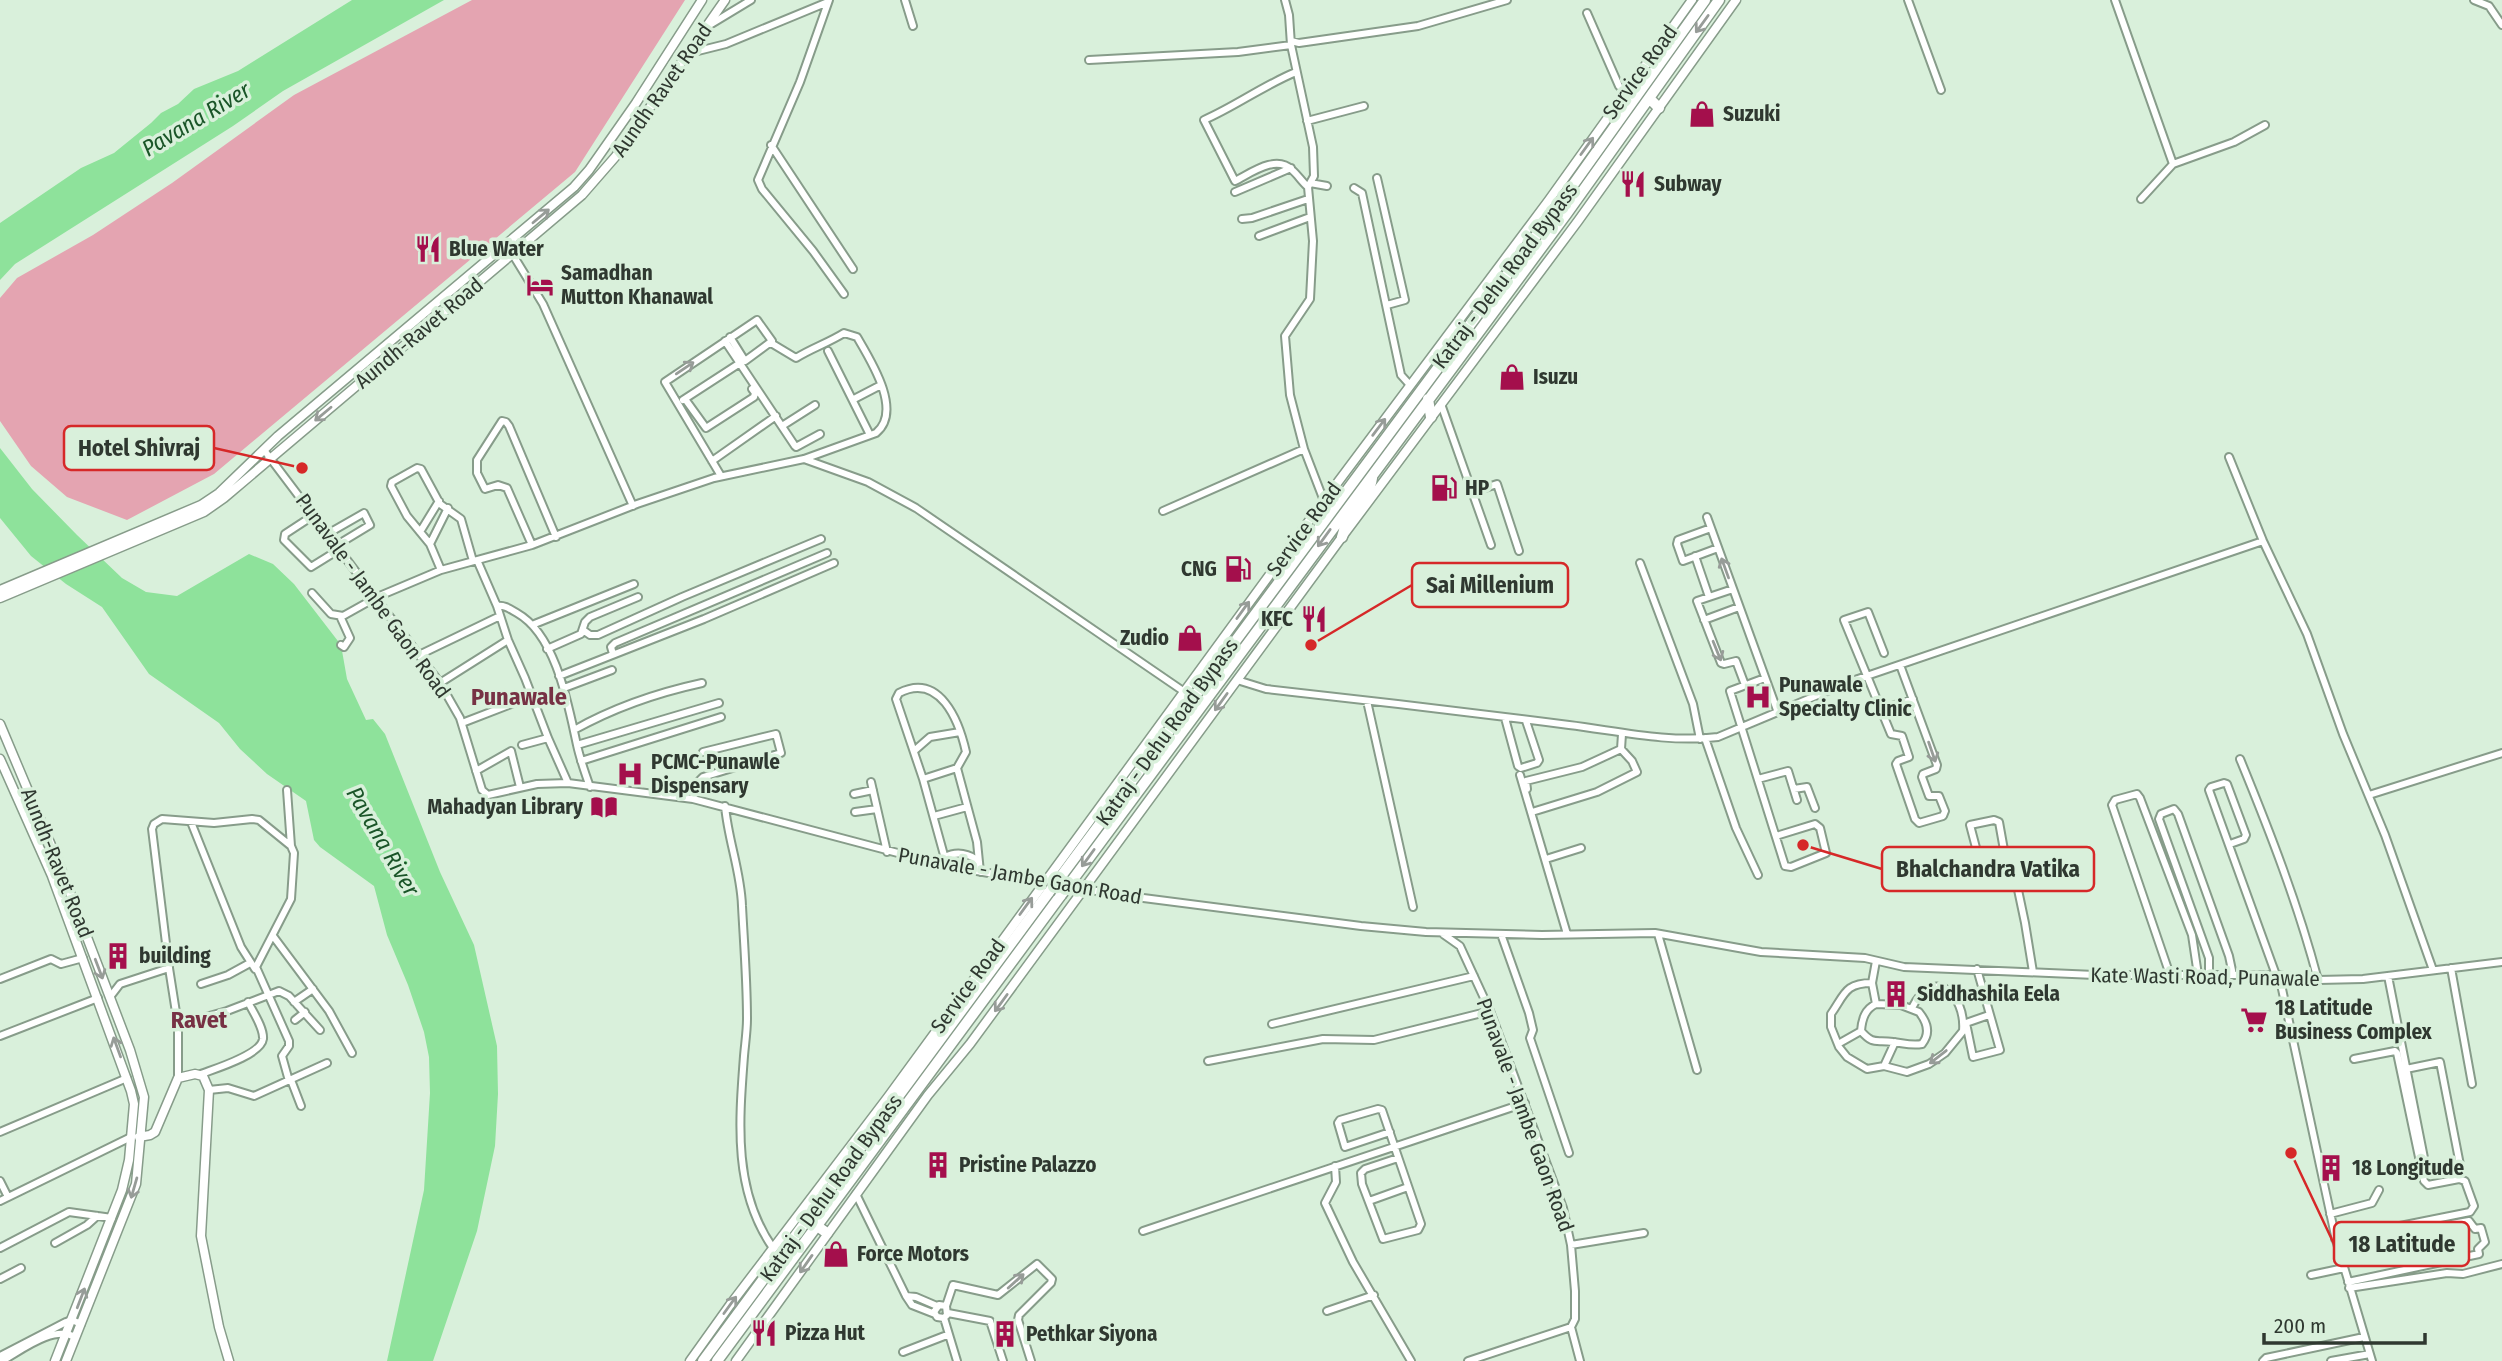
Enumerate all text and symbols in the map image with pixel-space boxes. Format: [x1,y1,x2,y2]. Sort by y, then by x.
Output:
one-way arrow [1695,14,1709,33]
street label: Aundh Ravet Road [606,18,718,162]
street label: Service Road [1597,20,1683,124]
water label: Pavana River [137,75,256,162]
shop icon: Suzuki [1687,99,1717,129]
place label: Suzuki [1723,101,1780,127]
one-way arrow [1580,137,1594,156]
restaurant icon: Subway [1618,169,1648,199]
place label: Subway [1654,171,1722,197]
street label: Katraj - Dehu Road Bypass [1427,178,1583,374]
one-way arrow [531,208,549,224]
restaurant icon: Blue Water [413,234,443,264]
place label: Blue Water [449,236,544,262]
place label: Samadhan Mutton Khanawal [561,260,713,310]
hotel icon: Samadhan Mutton Khanawal [525,270,555,300]
street label: Aundh-Ravet Road [350,272,488,394]
one-way arrow [675,361,694,375]
shop icon: Isuzu [1497,362,1527,392]
place label: Isuzu [1533,364,1578,390]
one-way arrow [315,406,333,422]
one-way arrow [1371,419,1386,437]
callout: Hotel Shivraj [64,426,214,470]
text: Hotel Shivraj [78,434,200,462]
fuel station icon: HP [1429,473,1459,503]
place label: HP [1465,475,1490,501]
street label: Service Road [1261,477,1347,581]
street label: Punavale - Jambe Gaon Road [290,489,456,703]
one-way arrow [1317,528,1332,547]
fuel station icon: CNG [1223,554,1253,584]
place label: CNG [1181,556,1217,582]
one-way arrow [1718,557,1730,579]
callout: Sai Millenium [1412,563,1568,607]
text: Sai Millenium [1426,571,1554,599]
one-way arrow [1236,602,1251,620]
restaurant icon: KFC [1299,604,1329,634]
place label: KFC [1261,606,1293,632]
shop icon: Zudio [1175,623,1205,653]
place label: Zudio [1120,625,1169,651]
street label: Katraj - Dehu Road Bypass [1090,633,1244,831]
one-way arrow [1711,640,1724,662]
place label: Punawale Specialty Clinic [1779,672,1913,722]
hospital icon: Punawale Specialty Clinic [1743,682,1773,712]
district label: Punawale [471,683,567,711]
one-way arrow [1214,692,1228,711]
one-way arrow [1927,740,1939,762]
place label: PCMC-Punawle Dispensary [651,749,780,799]
hospital icon: PCMC-Punawle Dispensary [615,759,645,789]
water label: Pavana River [341,781,426,901]
street label: Aundh-Ravet Road [15,784,99,942]
library icon: Mahadyan Library [589,792,619,822]
place label: Mahadyan Library [427,794,584,820]
street label: Punavale - Jambe Gaon Road [896,842,1144,910]
callout: Bhalchandra Vatika [1882,847,2094,891]
one-way arrow [1081,848,1096,867]
text: Bhalchandra Vatika [1896,855,2080,883]
one-way arrow [1019,897,1033,916]
street label: Service Road [925,934,1011,1038]
building icon: building [103,941,133,971]
place label: building [139,943,211,969]
one-way arrow [94,958,106,979]
street label: Kate Wasti Road, Punawale [2090,962,2320,992]
building icon: Siddhashila Eela [1881,979,1911,1009]
place label: Siddhashila Eela [1917,981,2060,1007]
one-way arrow [993,993,1008,1012]
street label: Punavale - Jambe Gaon Road [1471,995,1579,1235]
place label: 18 Latitude Business Complex [2275,995,2433,1045]
supermarket icon: 18 Latitude Business Complex [2239,1005,2269,1035]
district label: Ravet [171,1006,228,1034]
one-way arrow [109,1037,122,1059]
one-way arrow [1930,1049,1948,1064]
street label: Katraj - Dehu Road Bypass [754,1089,908,1287]
building icon: Pristine Palazzo [923,1150,953,1180]
place label: Pristine Palazzo [959,1152,1097,1178]
building icon: 18 Longitude [2316,1153,2346,1183]
place label: 18 Longitude [2352,1155,2465,1181]
one-way arrow [127,1176,140,1198]
callout: 18 Latitude [2334,1222,2469,1266]
text: 18 Latitude [2349,1230,2456,1258]
shop icon: Force Motors [821,1239,851,1269]
place label: Force Motors [857,1241,969,1267]
one-way arrow [799,1254,813,1273]
one-way arrow [1007,1273,1025,1289]
one-way arrow [75,1287,88,1309]
one-way arrow [723,1296,737,1315]
scale bar [2264,1302,2425,1346]
text: 200 m [2274,1313,2326,1339]
restaurant icon: Pizza Hut [749,1318,779,1348]
building icon: Pethkar Siyona [990,1319,1020,1349]
place label: Pizza Hut [785,1320,866,1346]
place label: Pethkar Siyona [1026,1321,1158,1347]

